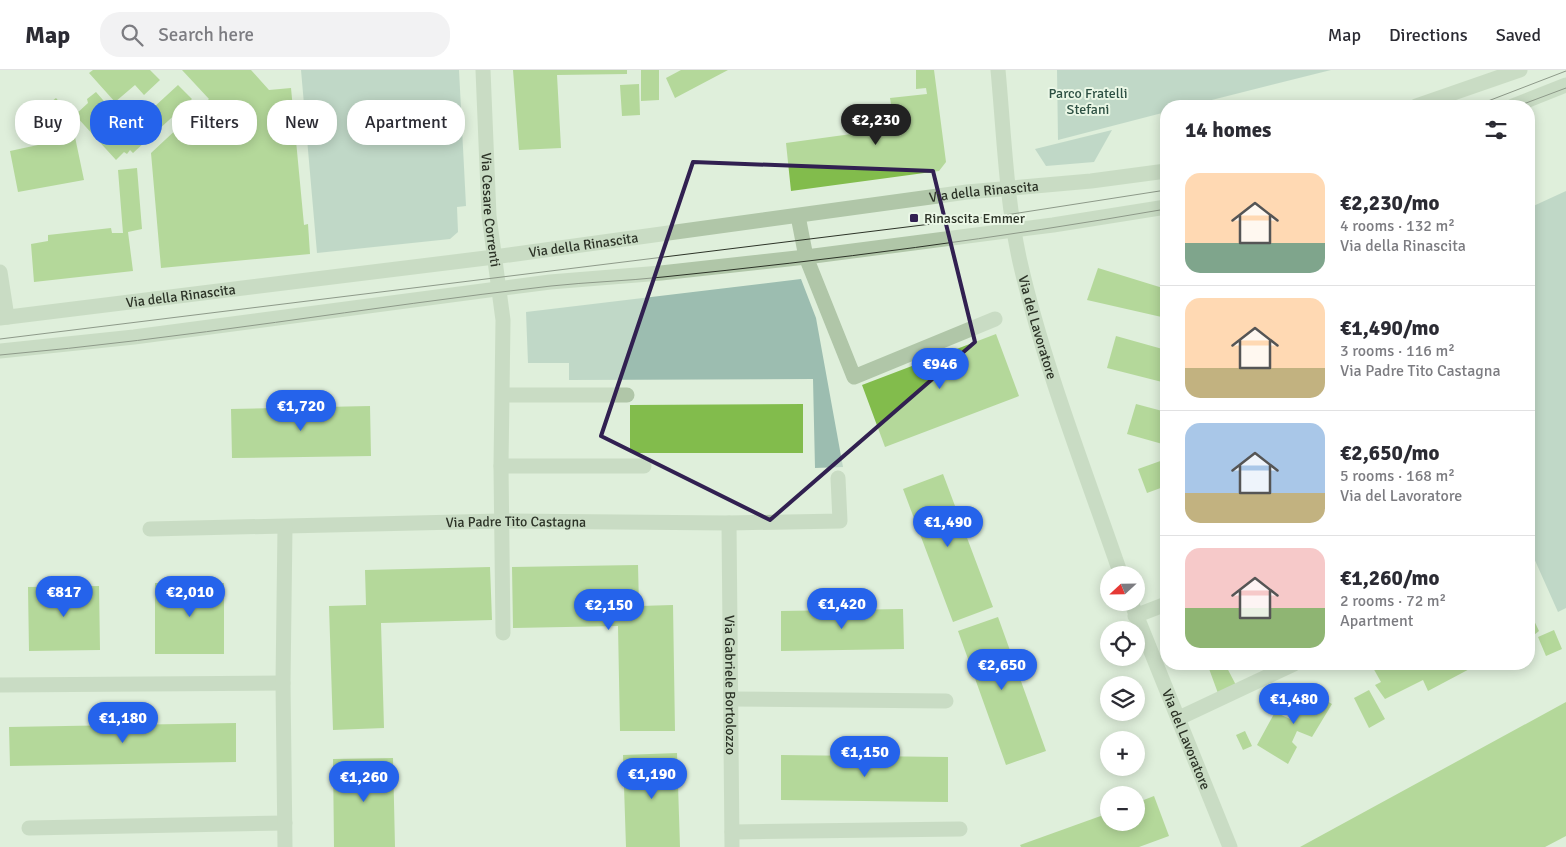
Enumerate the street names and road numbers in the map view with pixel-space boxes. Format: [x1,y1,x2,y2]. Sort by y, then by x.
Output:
street label: Via Cesare Correnti [478,152,504,268]
street label: Via della Rinascita [928,177,1039,206]
street label: Via della Rinascita [528,229,639,261]
street label: Via del Lavoratore [1015,274,1061,381]
street label: Via della Rinascita [125,280,236,311]
street label: Via Padre Tito Castagna [445,512,586,531]
street label: Via Gabriele Bortolozzo [721,615,740,755]
street label: Via del Lavoratore [1158,686,1214,792]

